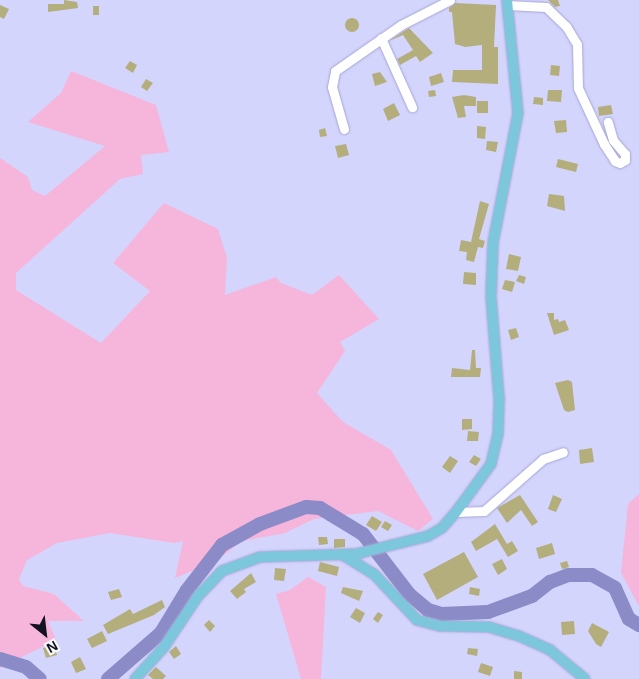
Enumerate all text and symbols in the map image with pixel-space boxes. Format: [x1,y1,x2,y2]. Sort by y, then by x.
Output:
north arrow [20,609,70,659]
text: N [44,638,61,657]

